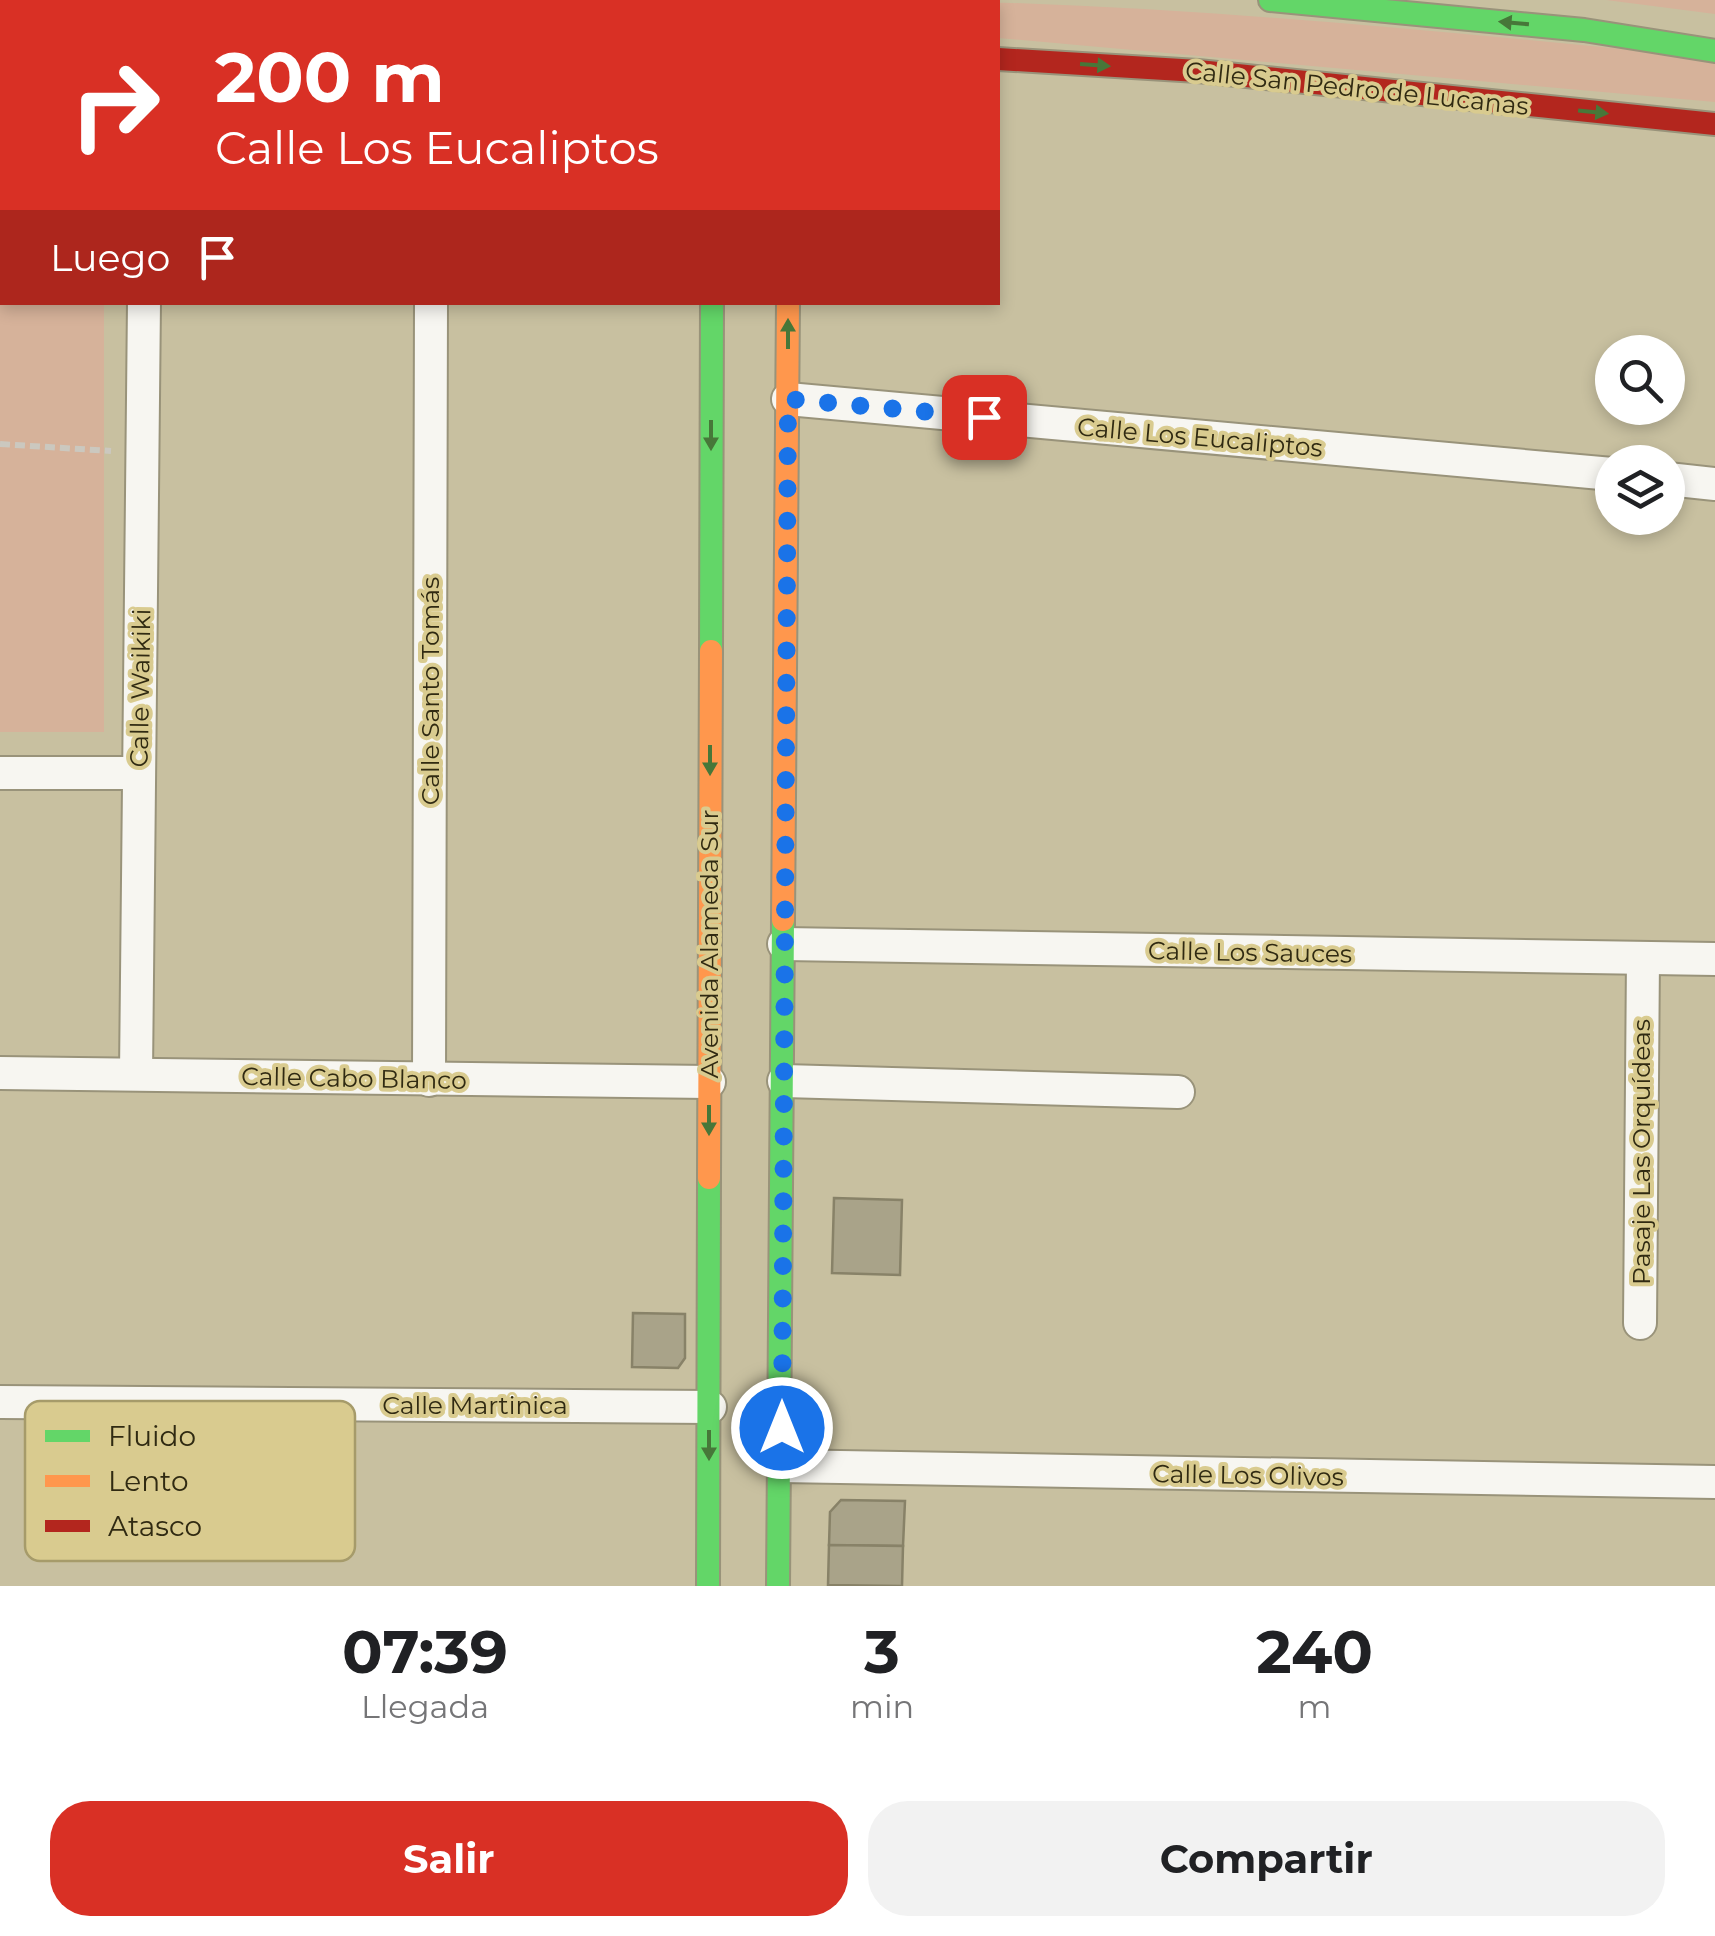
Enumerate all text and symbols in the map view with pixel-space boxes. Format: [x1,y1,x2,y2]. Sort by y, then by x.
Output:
one-way arrow [1498,15,1530,31]
text: 200 m [215,34,445,120]
icon: right [50,40,180,170]
street label: Calle San Pedro de Lucanas [1184,55,1530,121]
one-way arrow [1079,57,1111,73]
one-way arrow [1577,104,1609,120]
text: Calle Los Eucaliptos [215,120,659,175]
icon: arrive [190,230,245,285]
text: Luego [50,234,170,281]
one-way arrow [780,317,796,349]
map controls [1595,335,1685,535]
button: search [1595,335,1685,425]
pin [942,375,1027,460]
icon: arrive [957,390,1012,445]
street label: Calle Los Eucaliptos [1076,411,1324,463]
one-way arrow [703,419,719,451]
button: layers [1595,445,1685,535]
street label: Calle Santo Tomás [415,577,445,805]
street label: Calle Waikiki [124,608,156,768]
one-way arrow [702,744,718,776]
street label: Avenida Alameda Sur [694,810,724,1078]
street label: Calle Los Sauces [1148,935,1352,969]
street label: Pasaje Las Orquídeas [1626,1019,1656,1285]
street label: Calle Cabo Blanco [241,1061,467,1095]
one-way arrow [701,1104,717,1136]
position arrow [730,1376,834,1480]
street label: Calle Martinica [382,1390,568,1420]
legend [25,1401,355,1561]
text: Fluido [108,1419,196,1453]
one-way arrow [701,1429,717,1461]
street label: Calle Los Olivos [1152,1458,1344,1492]
text: Lento [108,1464,189,1498]
text: Atasco [108,1509,202,1543]
text: 07:39 [342,1615,508,1688]
text: 3 [864,1615,900,1688]
text: 240 [1256,1615,1373,1688]
text: Llegada [361,1687,489,1726]
text: min [850,1687,914,1726]
text: m [1298,1687,1332,1726]
button: Salir [50,1801,848,1916]
button: Compartir [868,1801,1665,1916]

